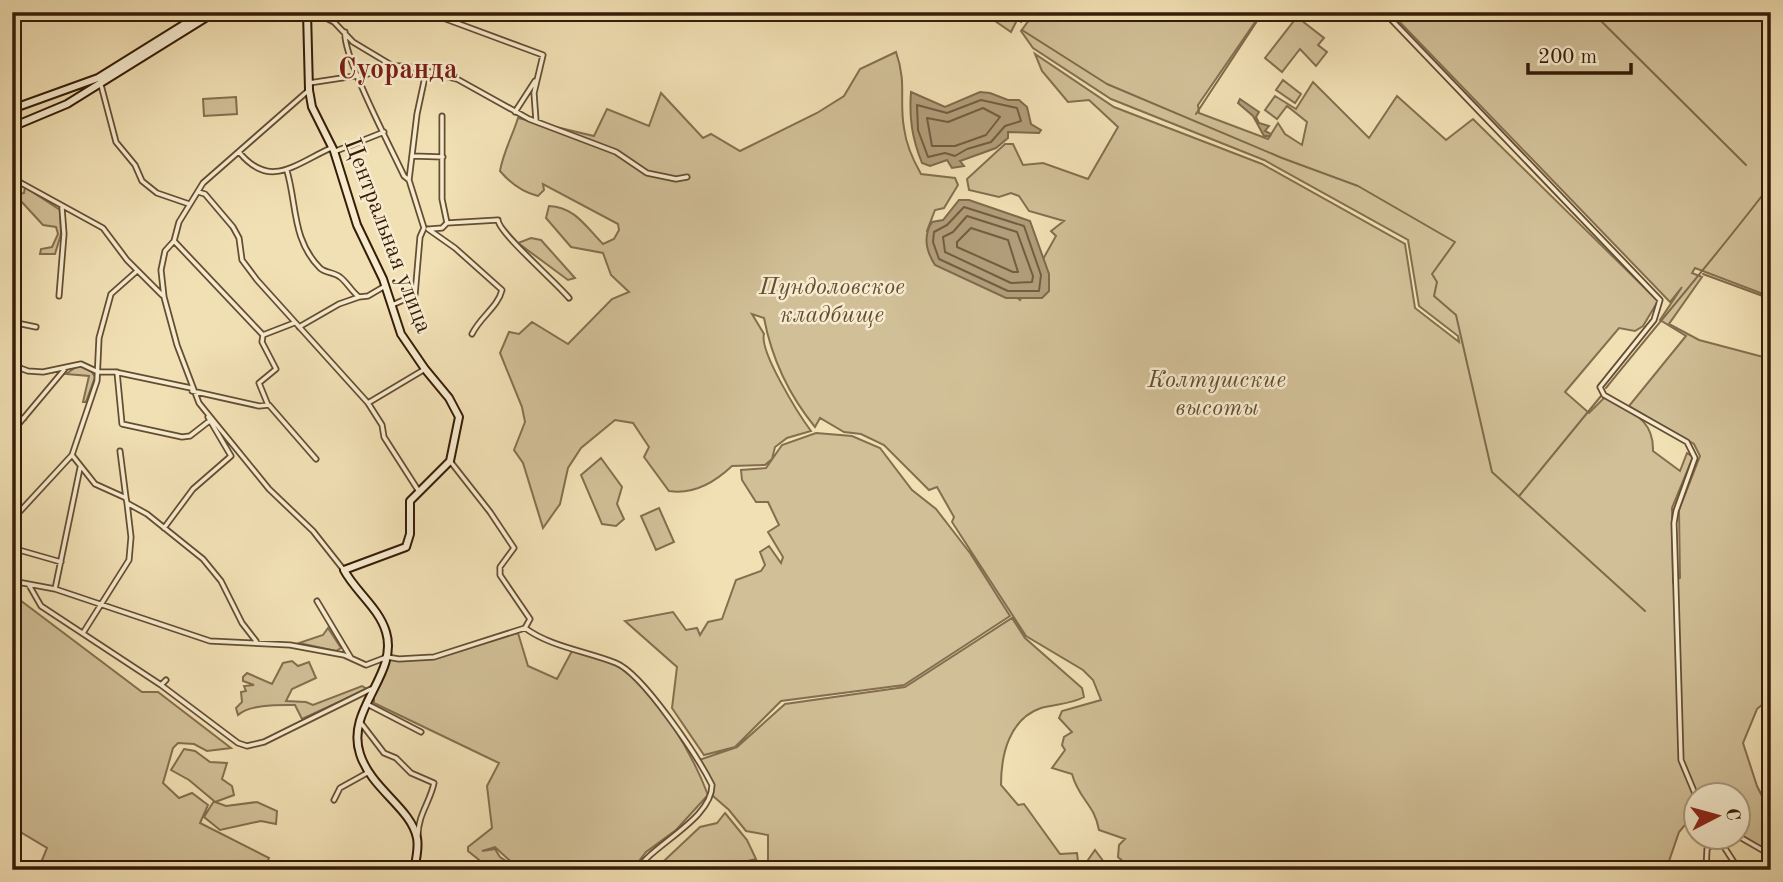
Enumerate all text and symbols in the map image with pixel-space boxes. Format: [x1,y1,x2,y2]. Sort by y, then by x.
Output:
scale bar [1528,32,1631,76]
text: 200 m [1538,47,1597,68]
district label: Суоранда [338,56,458,85]
street label: Центральная улица [339,135,435,337]
park label: Пундоловское кладбище [758,276,905,328]
park label: Колтушские высоты [1147,369,1286,421]
north arrow [1682,780,1752,850]
text: С [1721,807,1742,822]

